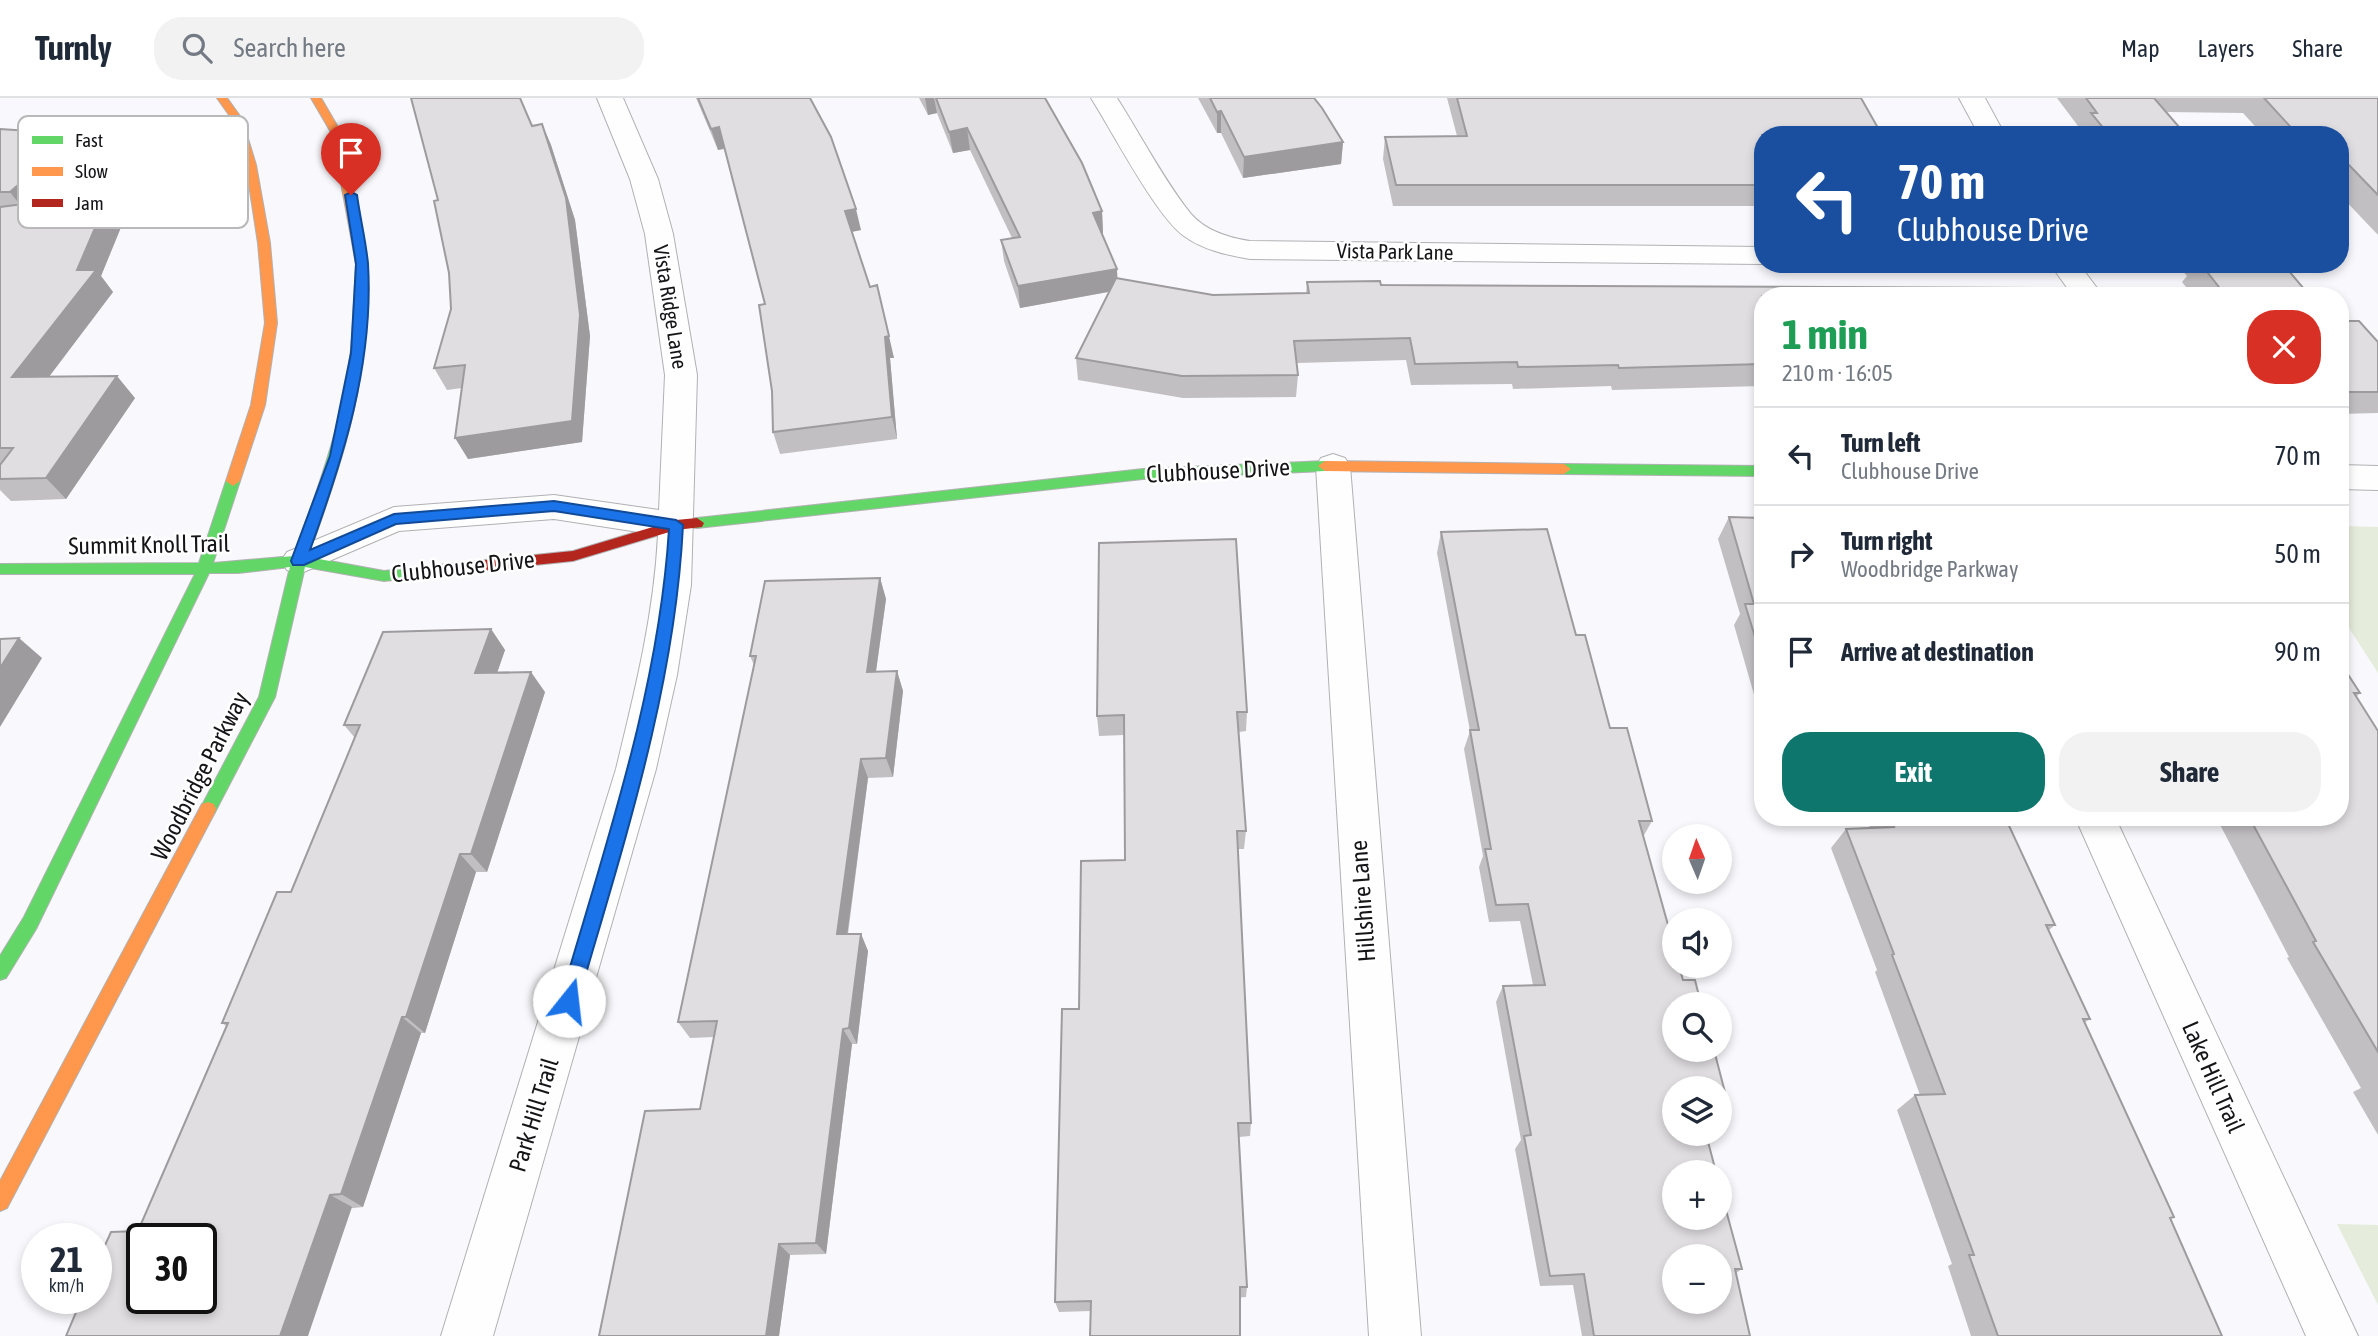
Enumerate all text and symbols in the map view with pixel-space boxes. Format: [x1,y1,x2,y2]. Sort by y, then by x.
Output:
search box [154,17,644,80]
text: Turnly [35,29,112,67]
icon: search [178,29,216,67]
text: Search here [234,33,346,63]
text: Map [2121,35,2160,62]
text: Layers [2198,35,2254,62]
text: Share [2292,35,2343,62]
legend [18,116,248,228]
pin [321,123,381,195]
text: Fast [75,129,103,151]
icon: arrive [332,134,370,172]
text: 70 m [1897,153,1985,209]
icon: left [1782,154,1873,245]
text: Slow [75,160,109,182]
text: Jam [75,192,104,214]
text: Clubhouse Drive [1897,211,2089,248]
street label: Vista Park Lane [1336,238,1454,264]
street label: Vista Ridge Lane [649,243,693,371]
text: 1 min [1782,310,1868,358]
button: close [2247,310,2321,384]
text: 210 m · 16:05 [1782,360,1893,386]
text: Turn left [1841,428,1921,458]
icon: left [1782,437,1820,475]
text: 70 m [2274,441,2321,471]
street label: Clubhouse Drive [1145,453,1291,488]
text: Clubhouse Drive [1841,458,1979,484]
text: Turn right [1841,526,1932,556]
street label: Summit Knoll Trail [68,530,231,559]
icon: right [1782,535,1820,573]
text: 50 m [2274,539,2321,569]
street label: Clubhouse Drive [390,546,536,587]
text: Woodbridge Parkway [1841,556,2019,582]
icon: arrive [1782,633,1820,671]
text: Arrive at destination [1841,637,2034,667]
text: 90 m [2274,637,2321,667]
street label: Woodbridge Parkway [145,687,254,864]
button: Exit [1782,732,2045,812]
button: Share [2059,732,2321,812]
north arrow [1662,824,1732,894]
map controls [1662,824,1732,1314]
street label: Hillshire Lane [1345,839,1380,963]
button: sound [1662,908,1732,978]
position arrow [532,964,606,1038]
button: search [1662,992,1732,1062]
street label: Lake Hill Trail [2177,1017,2250,1137]
street label: Park Hill Trail [503,1054,564,1175]
button: layers [1662,1076,1732,1146]
button: + [1662,1160,1732,1230]
speed limit sign: 30 [126,1223,217,1314]
text: 21 [50,1239,83,1279]
button: − [1662,1244,1732,1314]
text: km/h [49,1275,84,1296]

